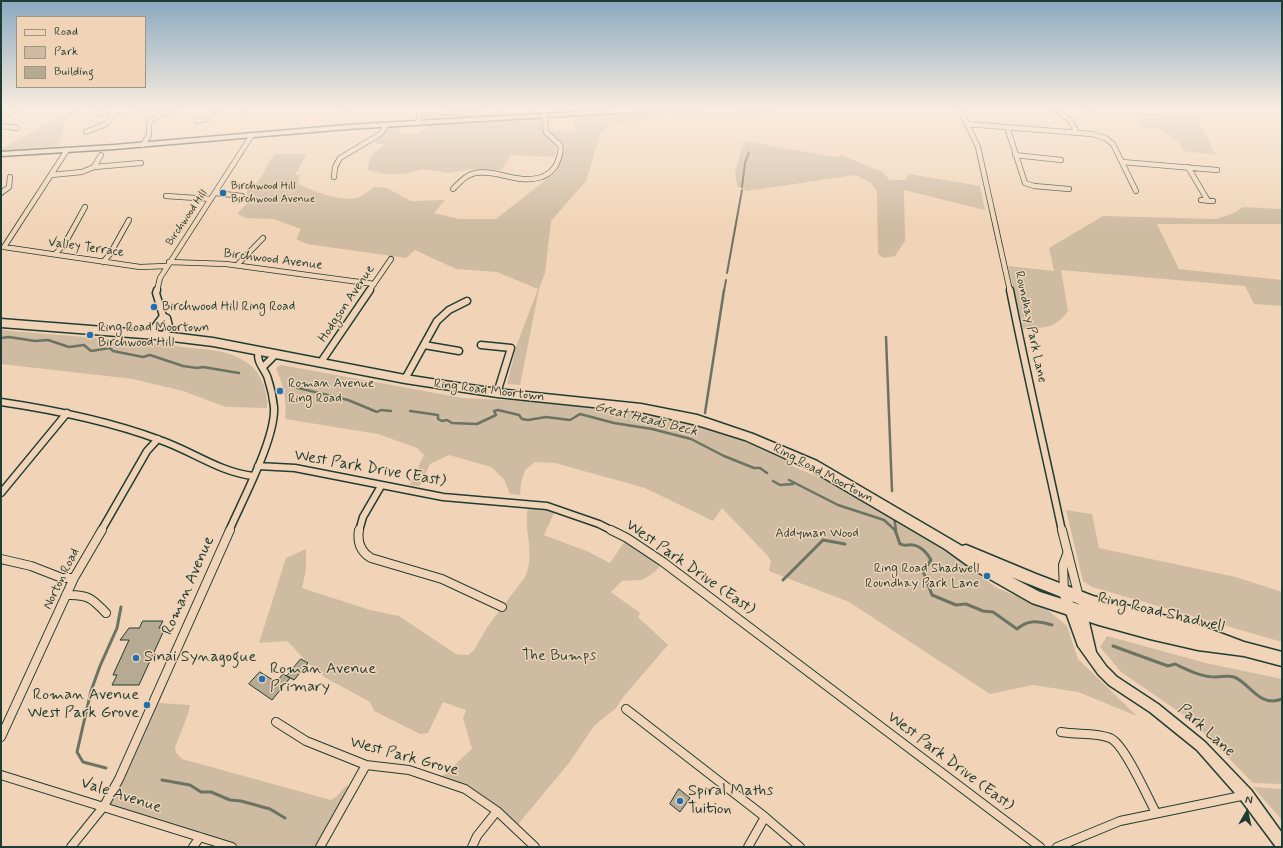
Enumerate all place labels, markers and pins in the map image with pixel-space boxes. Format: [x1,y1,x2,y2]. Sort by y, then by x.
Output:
place label: Birchwood Hill Birchwood Avenue [231,180,315,206]
marker: Birchwood Hill Birchwood Avenue [218,188,228,198]
place label: Birchwood Hill Ring Road [162,299,295,315]
marker: Birchwood Hill Ring Road [149,302,159,312]
place label: Ring Road Moortown Birchwood Hill [98,320,209,351]
marker: Ring Road Moortown Birchwood Hill [85,330,95,340]
place label: Roman Avenue Ring Road [288,376,374,407]
marker: Roman Avenue Ring Road [275,386,285,396]
place label: Ring Road Shadwell Roundhay Park Lane [865,561,979,592]
marker: Ring Road Shadwell Roundhay Park Lane [982,571,992,581]
place label: Sinai Synagogue [144,648,256,668]
marker: Sinai Synagogue [131,653,141,663]
place label: Roman Avenue Primary [270,660,376,698]
marker: Roman Avenue Primary [257,674,267,684]
place label: Roman Avenue West Park Grove [27,686,139,724]
marker: Roman Avenue West Park Grove [142,700,152,710]
place label: Spiral Maths Tuition [688,782,773,820]
marker: Spiral Maths Tuition [675,796,685,806]

